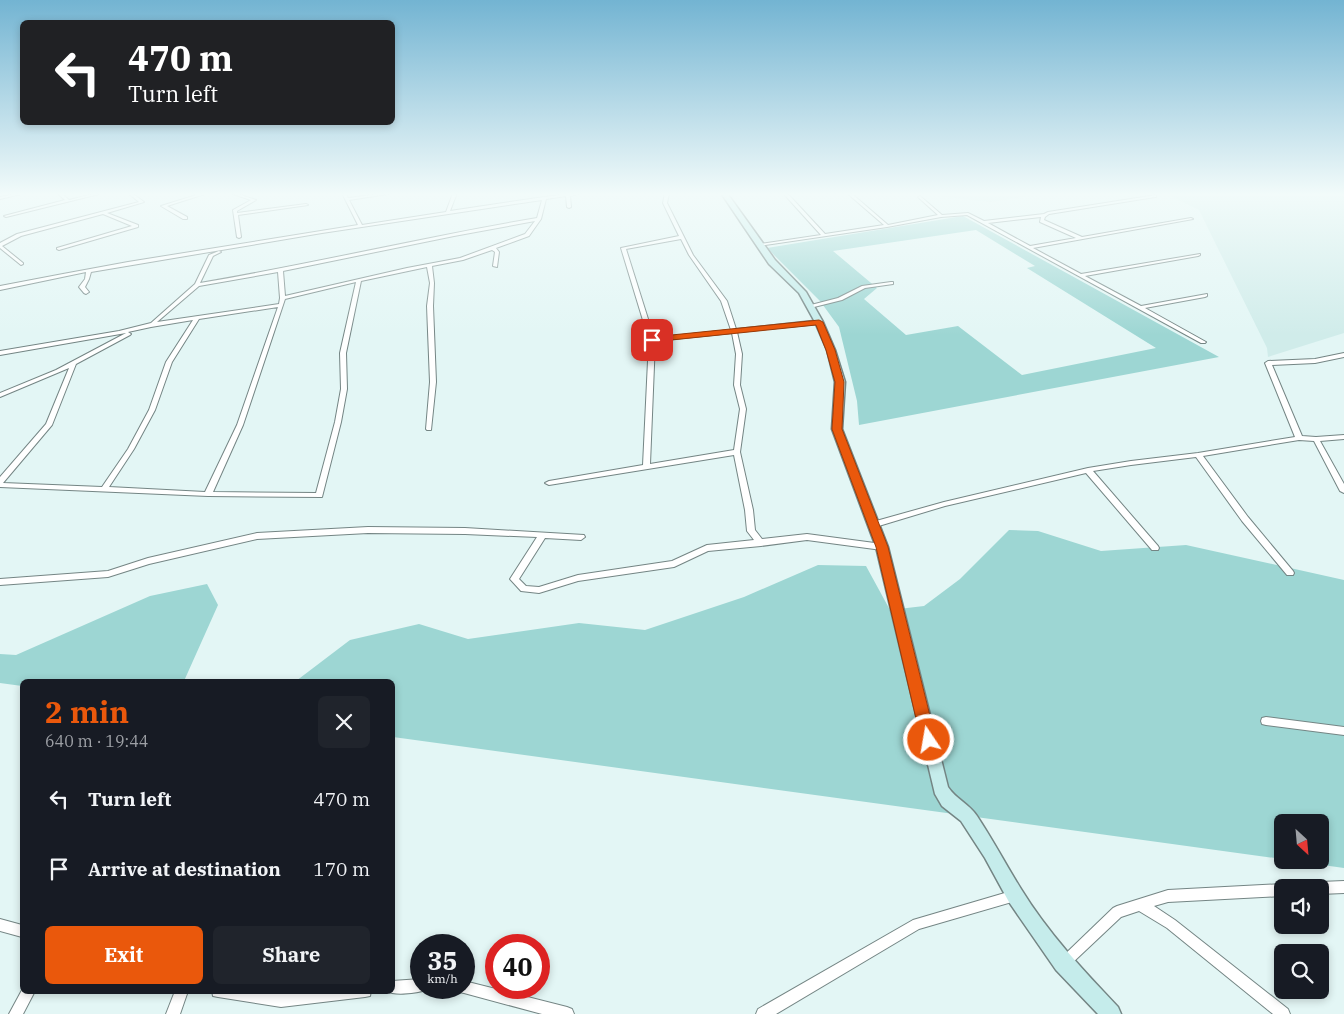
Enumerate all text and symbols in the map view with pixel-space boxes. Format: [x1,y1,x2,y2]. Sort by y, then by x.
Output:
text: 470 m [128,35,233,81]
icon: left [45,40,110,105]
text: Turn left [128,79,218,108]
pin [631,319,673,361]
icon: arrive [638,326,666,354]
text: 2 min [45,692,129,731]
button: close [318,696,370,748]
position arrow [902,713,954,765]
text: 640 m · 19:44 [45,731,148,751]
icon: left [45,785,73,813]
text: Turn left [88,787,171,811]
text: 470 m [313,787,370,811]
north arrow [1274,814,1329,869]
map controls [1274,814,1329,999]
icon: arrive [45,855,73,883]
text: Arrive at destination [88,857,281,881]
text: 170 m [313,857,370,881]
button: sound [1274,879,1329,934]
button: Exit [45,926,203,984]
button: Share [213,926,370,984]
speed limit sign: 40 [485,934,550,999]
text: 35 [427,944,458,977]
button: search [1274,944,1329,999]
text: km/h [427,971,458,986]

